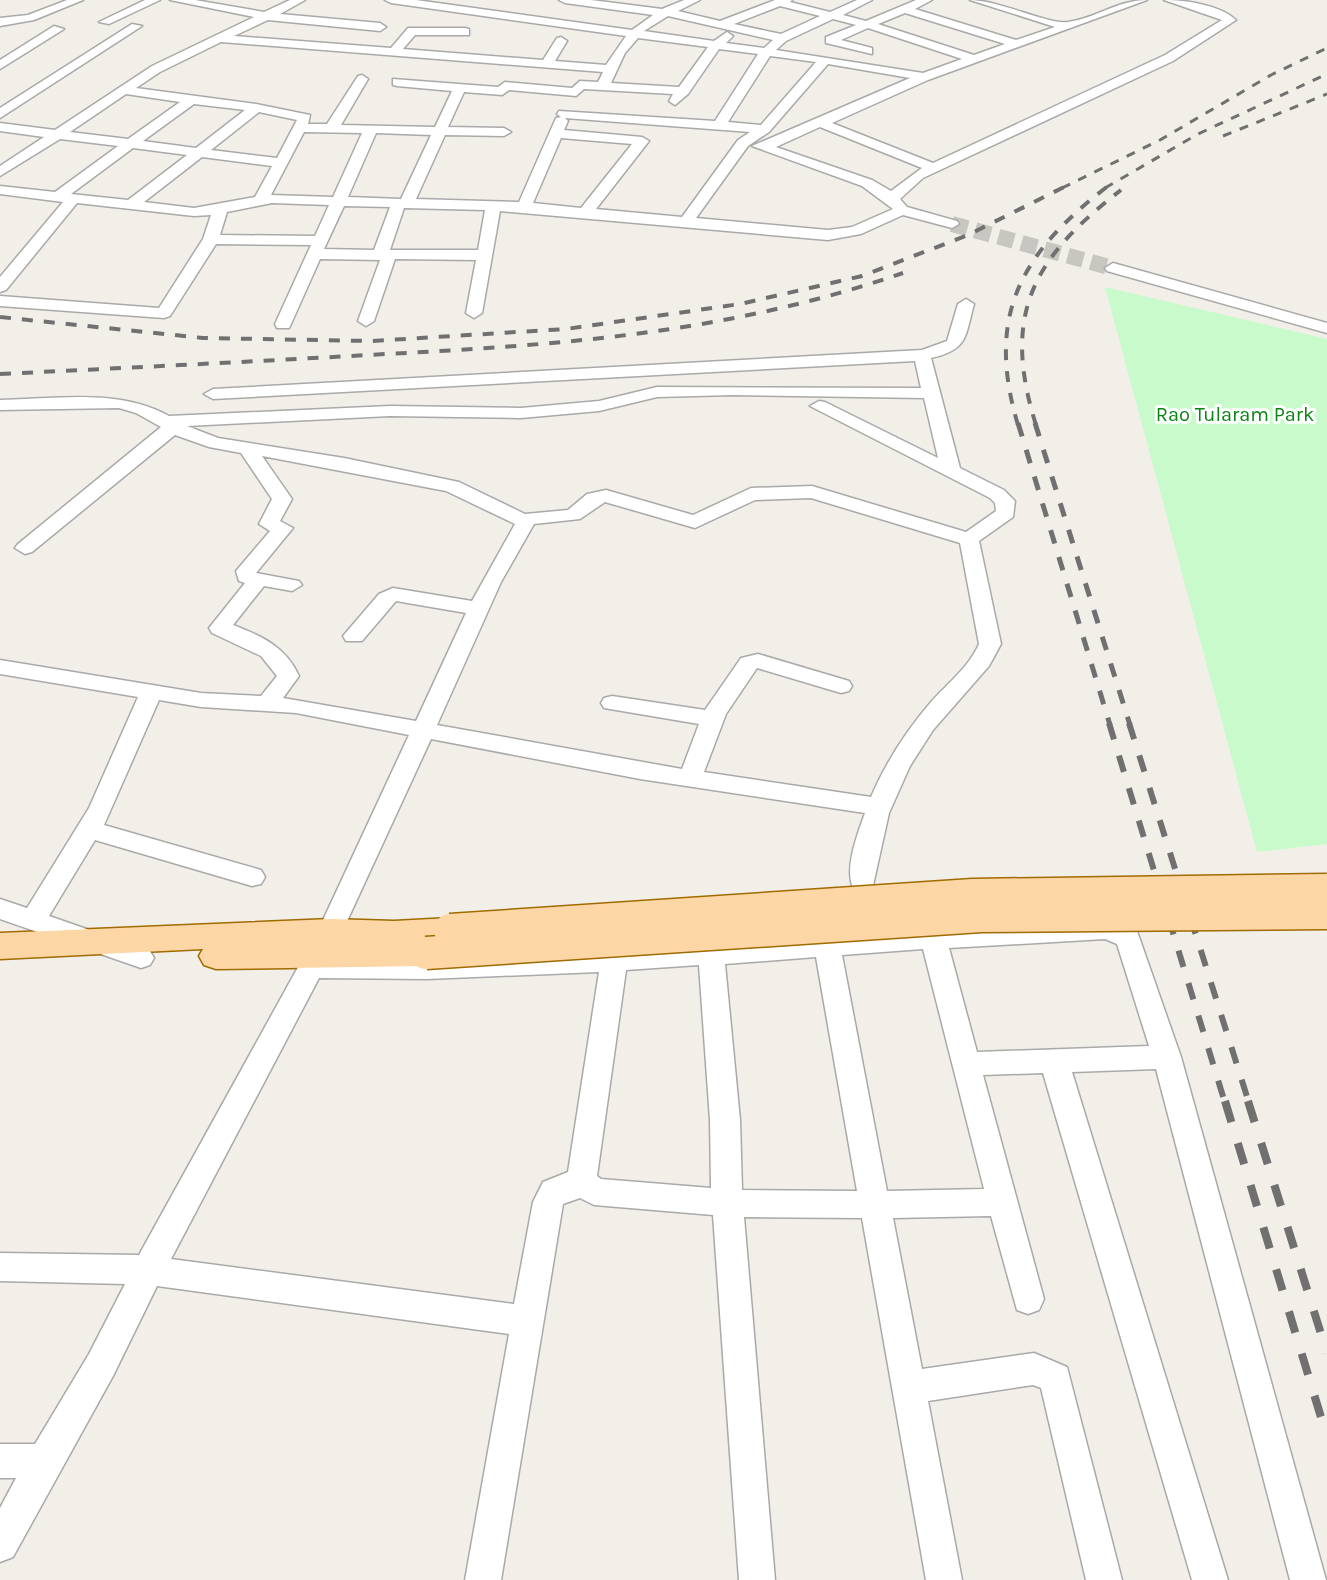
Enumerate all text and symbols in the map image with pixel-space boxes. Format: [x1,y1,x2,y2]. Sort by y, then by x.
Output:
park label: Rao Tularam Park [1156,403,1314,426]

